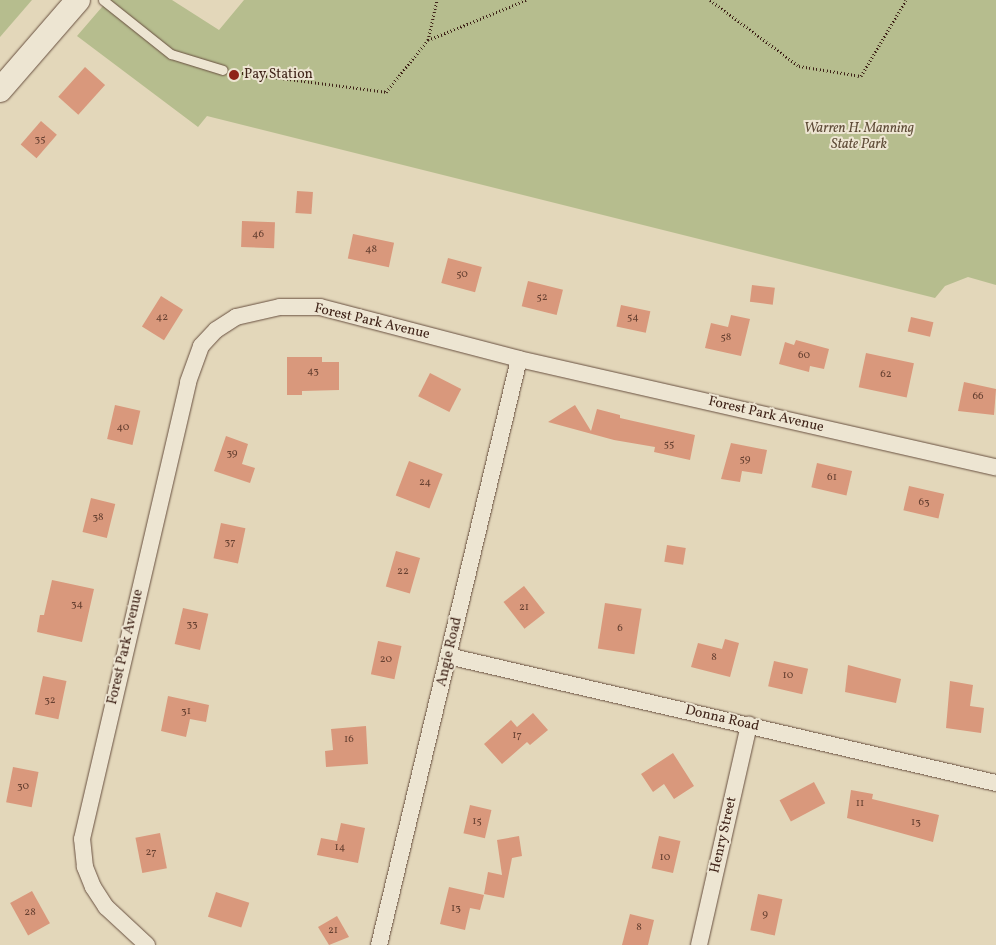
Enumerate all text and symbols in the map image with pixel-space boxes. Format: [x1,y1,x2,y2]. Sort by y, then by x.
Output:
place label: Pay Station [244,67,313,83]
marker: Pay Station [228,69,240,81]
park label: Warren H. Manning State Park [804,121,914,154]
house number: 35 [35,133,45,147]
house number: 46 [252,228,264,242]
house number: 48 [365,243,377,257]
house number: 50 [456,268,468,282]
house number: 52 [536,291,548,305]
street label: Forest Park Avenue [313,301,431,343]
house number: 42 [156,311,168,325]
house number: 54 [627,311,639,325]
house number: 58 [721,331,731,345]
house number: 60 [798,349,810,363]
house number: 43 [307,365,319,379]
house number: 62 [880,368,892,382]
house number: 66 [972,390,984,404]
street label: Forest Park Avenue [707,394,825,436]
house number: 40 [117,421,129,435]
house number: 55 [664,438,674,452]
house number: 39 [226,447,238,461]
house number: 59 [740,453,750,467]
house number: 61 [827,471,837,485]
house number: 24 [419,476,431,490]
house number: 63 [918,496,930,510]
house number: 38 [92,511,104,525]
house number: 37 [225,536,235,550]
house number: 22 [397,565,409,579]
street label: Forest Park Avenue [105,588,147,706]
house number: 34 [71,598,83,612]
house number: 21 [519,601,529,615]
street label: Angie Road [434,616,466,688]
house number: 33 [186,618,198,632]
house number: 6 [617,622,623,636]
house number: 8 [711,651,717,665]
house number: 20 [380,653,392,667]
house number: 10 [783,669,793,683]
house number: 32 [44,694,56,708]
street label: Donna Road [683,702,761,736]
house number: 31 [181,705,191,719]
house number: 17 [512,729,522,743]
house number: 16 [344,733,354,747]
house number: 30 [17,780,29,794]
street label: Henry Street [707,795,741,875]
house number: 11 [856,797,864,811]
house number: 15 [472,815,482,829]
house number: 13 [911,816,921,830]
house number: 14 [335,841,345,855]
house number: 27 [146,846,156,860]
house number: 10 [660,851,670,865]
house number: 13 [451,902,461,916]
house number: 28 [24,906,36,920]
house number: 9 [762,908,768,922]
house number: 8 [636,921,642,935]
house number: 21 [328,924,338,938]

